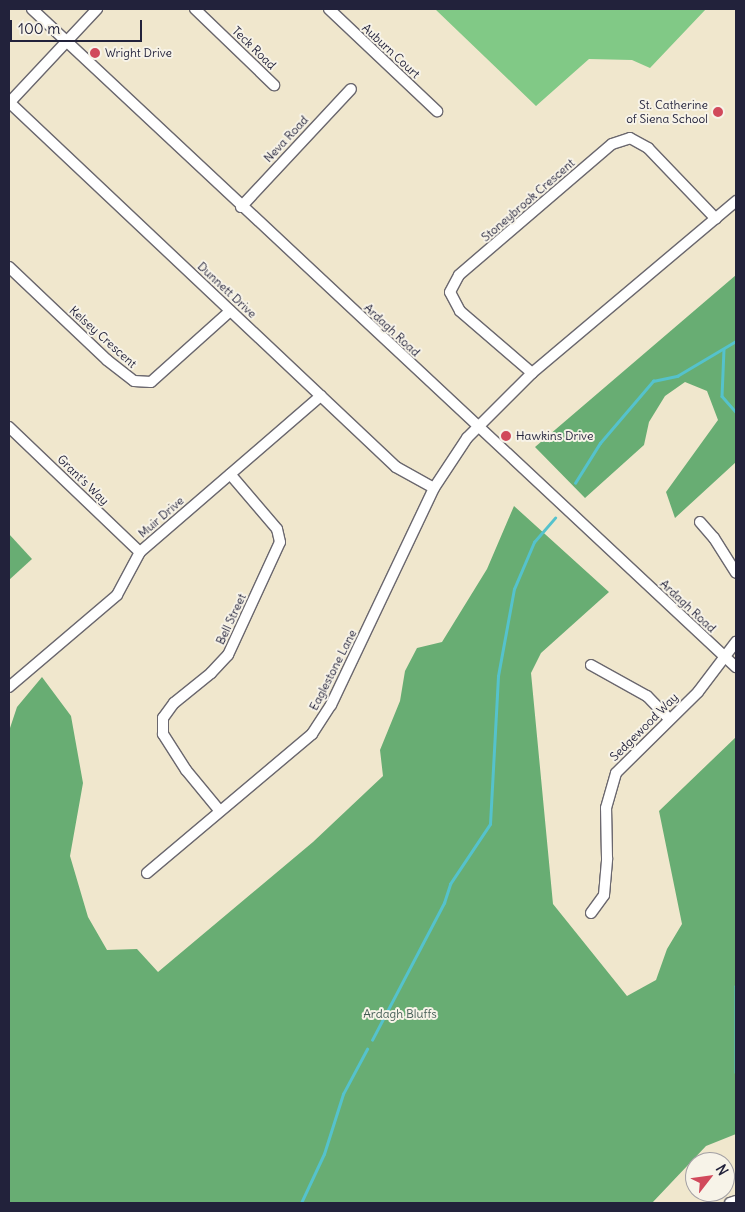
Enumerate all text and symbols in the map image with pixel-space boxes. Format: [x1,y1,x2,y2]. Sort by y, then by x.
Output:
scale bar [12,10,145,42]
text: 100 m [18,19,60,38]
street label: Auburn Court [359,21,423,81]
street label: Teck Road [229,24,279,72]
place label: Wright Drive [105,46,172,60]
marker: Wright Drive [89,47,101,59]
place label: St. Catherine of Siena School [626,98,708,126]
marker: St. Catherine of Siena School [712,106,724,118]
street label: Neva Road [261,113,311,165]
street label: Stoneybrook Crescent [478,156,578,244]
street label: Dunnett Drive [195,259,259,321]
street label: Ardagh Road [361,301,423,359]
street label: Kelsey Crescent [66,303,140,371]
place label: Hawkins Drive [516,429,593,443]
marker: Hawkins Drive [500,430,512,442]
street label: Grant's Way [54,452,112,508]
street label: Muir Drive [135,493,187,541]
street label: Ardagh Road [657,577,719,635]
street label: Bell Street [213,591,249,647]
street label: Eaglestone Lane [306,627,360,713]
street label: Sedgewood Way [607,690,681,764]
park label: Ardagh Bluffs [363,1007,437,1021]
north arrow [685,1152,735,1202]
text: N [712,1161,732,1179]

